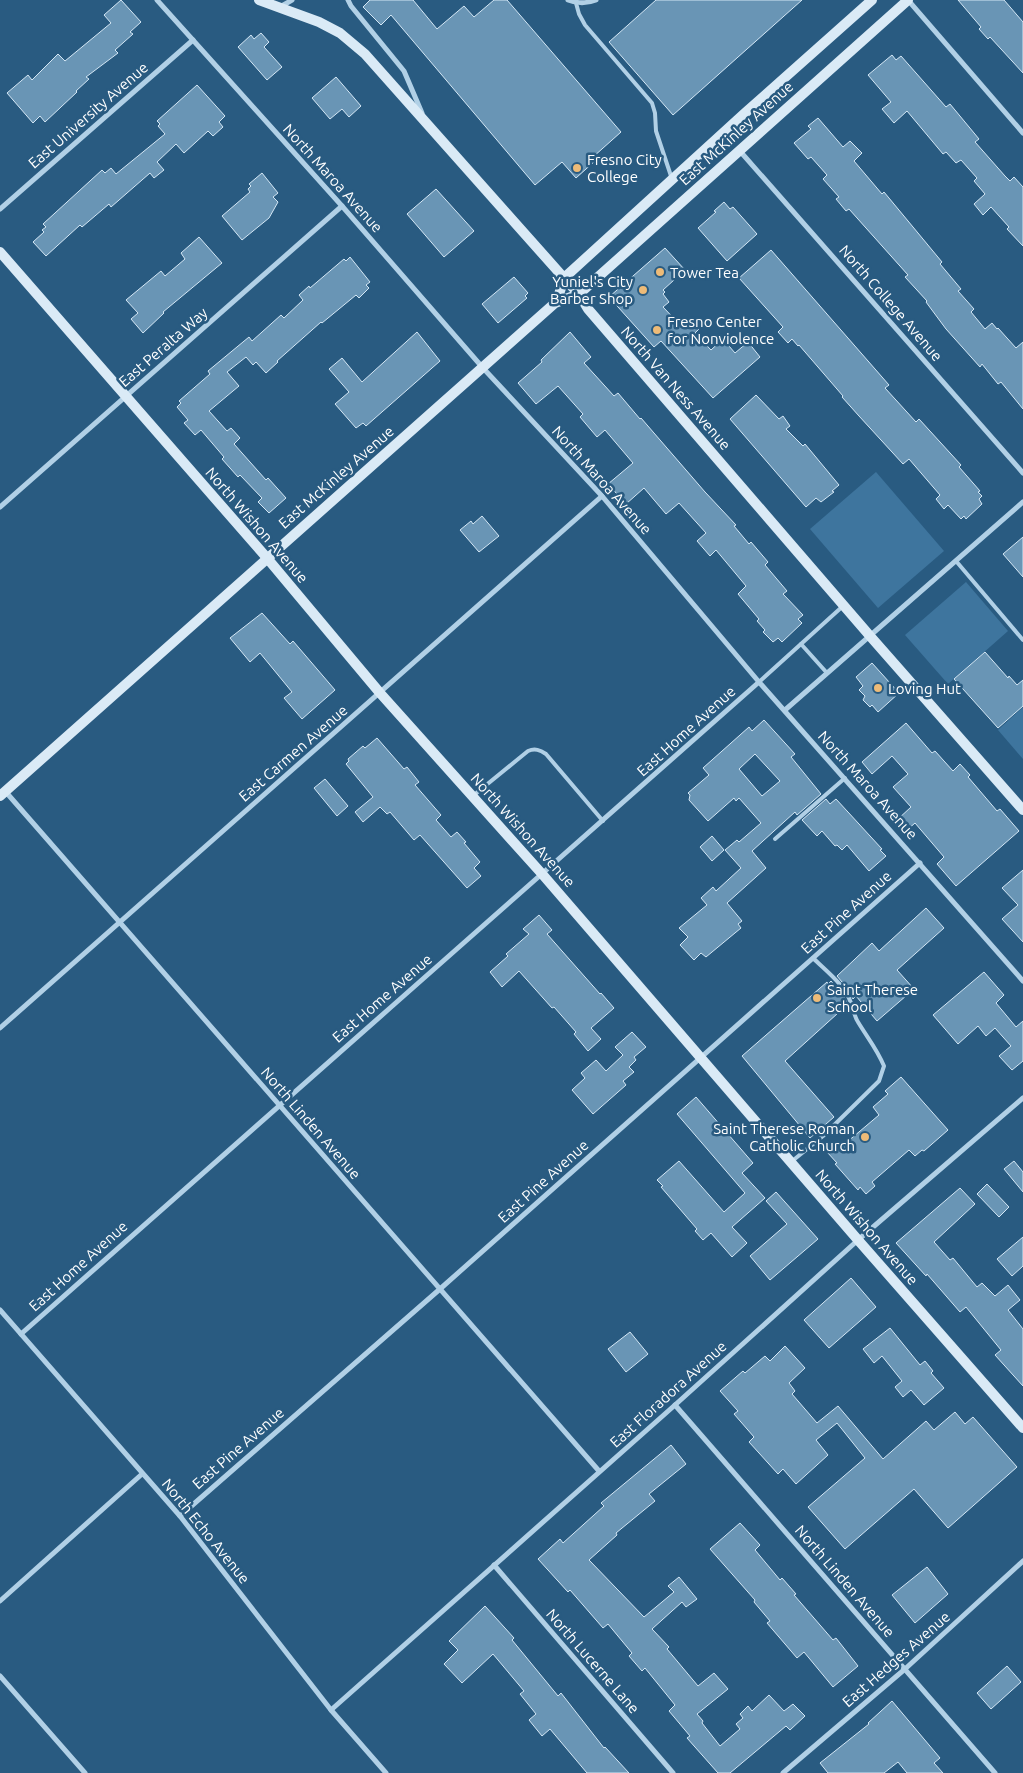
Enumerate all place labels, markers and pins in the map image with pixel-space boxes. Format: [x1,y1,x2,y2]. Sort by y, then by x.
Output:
place label: Fresno City College [587,151,662,185]
marker: Fresno City College [571,162,583,174]
place label: Tower Tea [670,264,739,281]
marker: Tower Tea [654,266,666,278]
place label: Yuniel's City Barber Shop [550,273,633,307]
marker: Yuniel's City Barber Shop [637,284,649,296]
place label: Fresno Center for Nonviolence [667,313,774,347]
marker: Fresno Center for Nonviolence [651,324,663,336]
place label: Loving Hut [888,680,961,697]
marker: Loving Hut [872,682,884,694]
place label: Saint Therese School [827,981,918,1015]
marker: Saint Therese School [811,992,823,1004]
place label: Saint Therese Roman Catholic Church [713,1120,855,1154]
marker: Saint Therese Roman Catholic Church [859,1131,871,1143]

